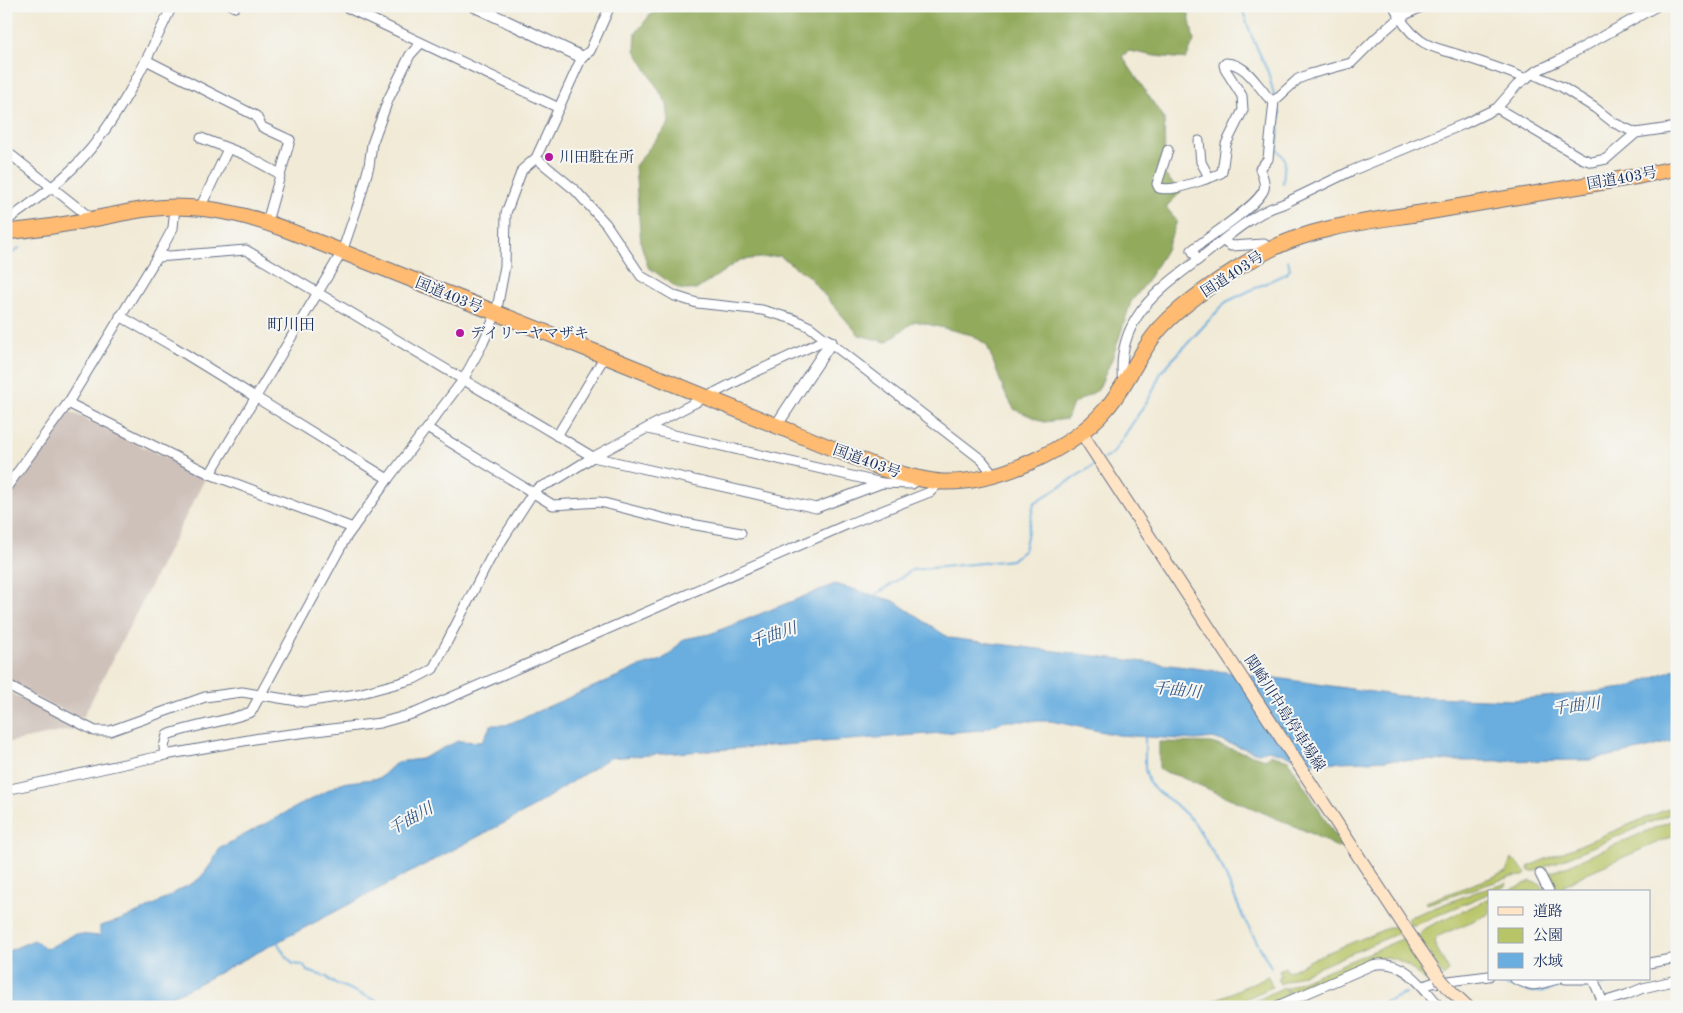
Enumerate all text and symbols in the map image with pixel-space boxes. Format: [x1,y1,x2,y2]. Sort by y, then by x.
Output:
place label: 川田駐在所 [559,149,634,166]
marker: 川田駐在所 [543,151,555,163]
street label: 国道403号 [1586,164,1659,193]
street label: 国道403号 [1198,248,1267,301]
street label: 国道403号 [413,274,485,317]
district label: 町川田 [267,317,315,334]
place label: デイリーヤマザキ [470,325,589,342]
marker: デイリーヤマザキ [454,327,466,339]
street label: 国道403号 [831,441,903,482]
water label: 千曲川 [748,618,801,651]
street label: 関崎川中島停車場線 [1241,652,1328,775]
water label: 千曲川 [1152,679,1204,702]
water label: 千曲川 [1551,694,1603,718]
water label: 千曲川 [385,798,438,838]
legend [1488,890,1650,980]
text: 道路 [1533,903,1563,920]
text: 公園 [1533,927,1563,944]
text: 水域 [1533,953,1563,970]

